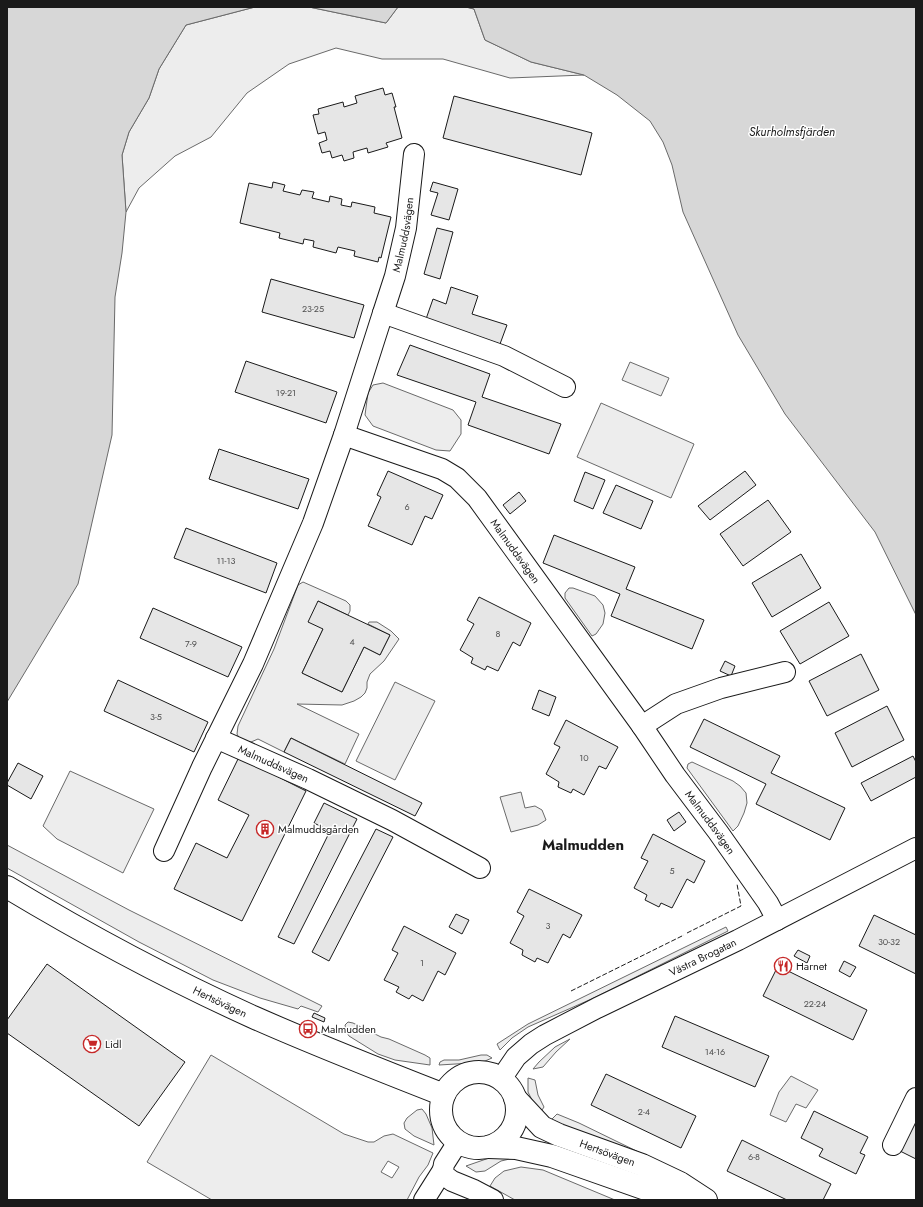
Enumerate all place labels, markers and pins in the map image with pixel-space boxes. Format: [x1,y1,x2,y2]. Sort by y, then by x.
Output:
building icon: Malmuddsgården [255,819,275,839]
place label: Malmuddsgården [278,821,359,837]
restaurant icon: Harnet [773,956,793,976]
place label: Harnet [796,958,827,974]
bus stop icon: Malmudden [298,1019,318,1039]
place label: Malmudden [321,1021,376,1037]
supermarket icon: Lidl [82,1034,102,1054]
place label: Lidl [105,1036,122,1052]

